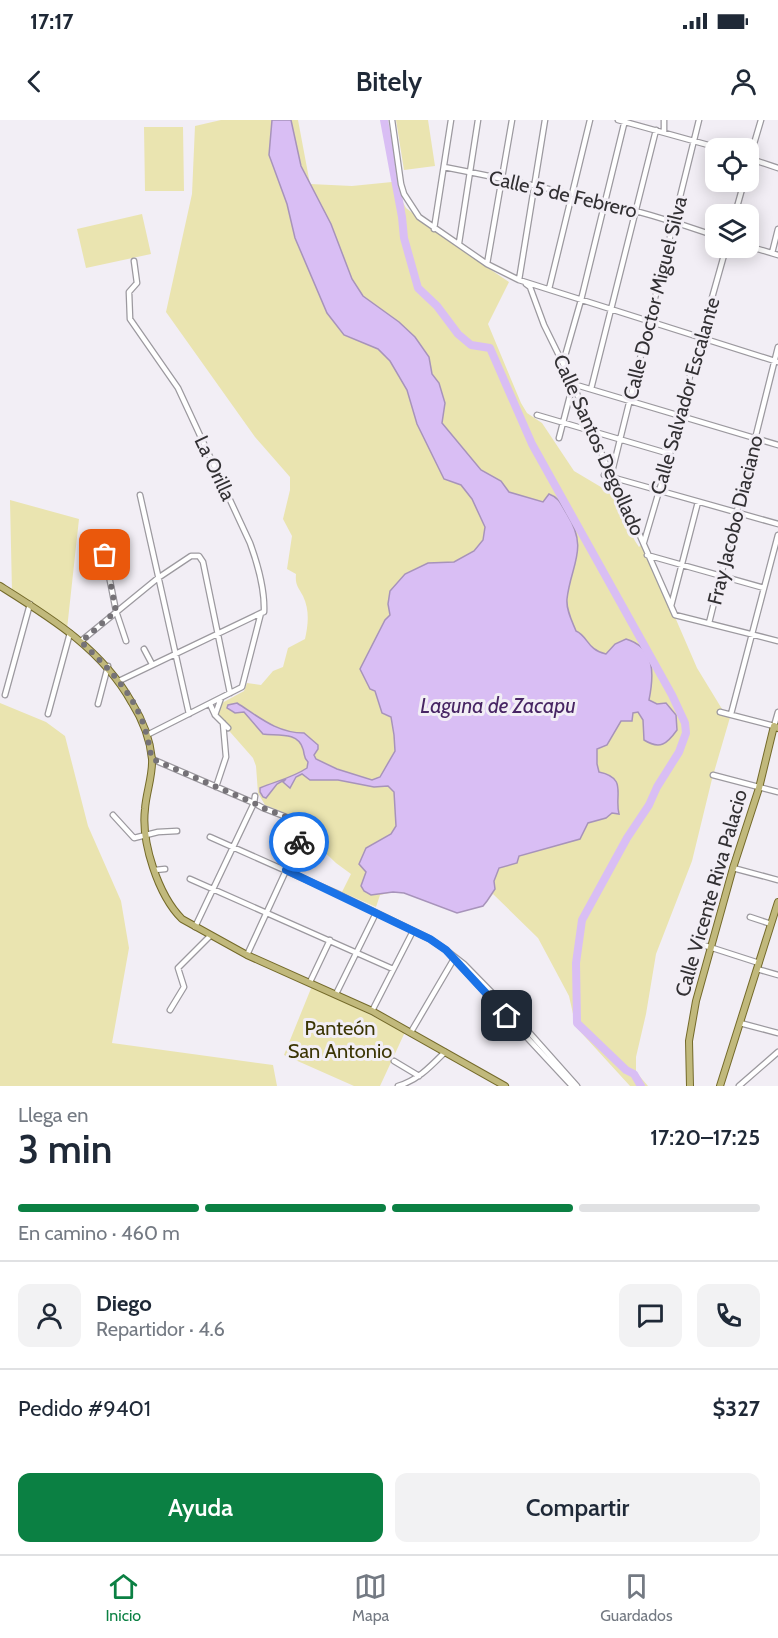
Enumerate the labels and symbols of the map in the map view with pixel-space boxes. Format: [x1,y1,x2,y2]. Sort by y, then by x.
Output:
street label: Calle 5 de Febrero [487,165,639,223]
street label: Calle Doctor Miguel Silva [618,193,692,402]
street label: Calle Salvador Escalante [645,295,725,497]
street label: Calle Santos Degollado [548,351,650,539]
street label: La Orilla [190,432,241,505]
street label: Fray Jacobo Diaciano [702,433,768,607]
pin [79,529,130,580]
water label: Laguna de Zacapu [420,693,576,718]
street label: Calle Vicente Riva Palacio [670,787,752,999]
courier [269,812,329,872]
pin [481,990,532,1041]
park label: Panteón San Antonio [288,1016,392,1063]

